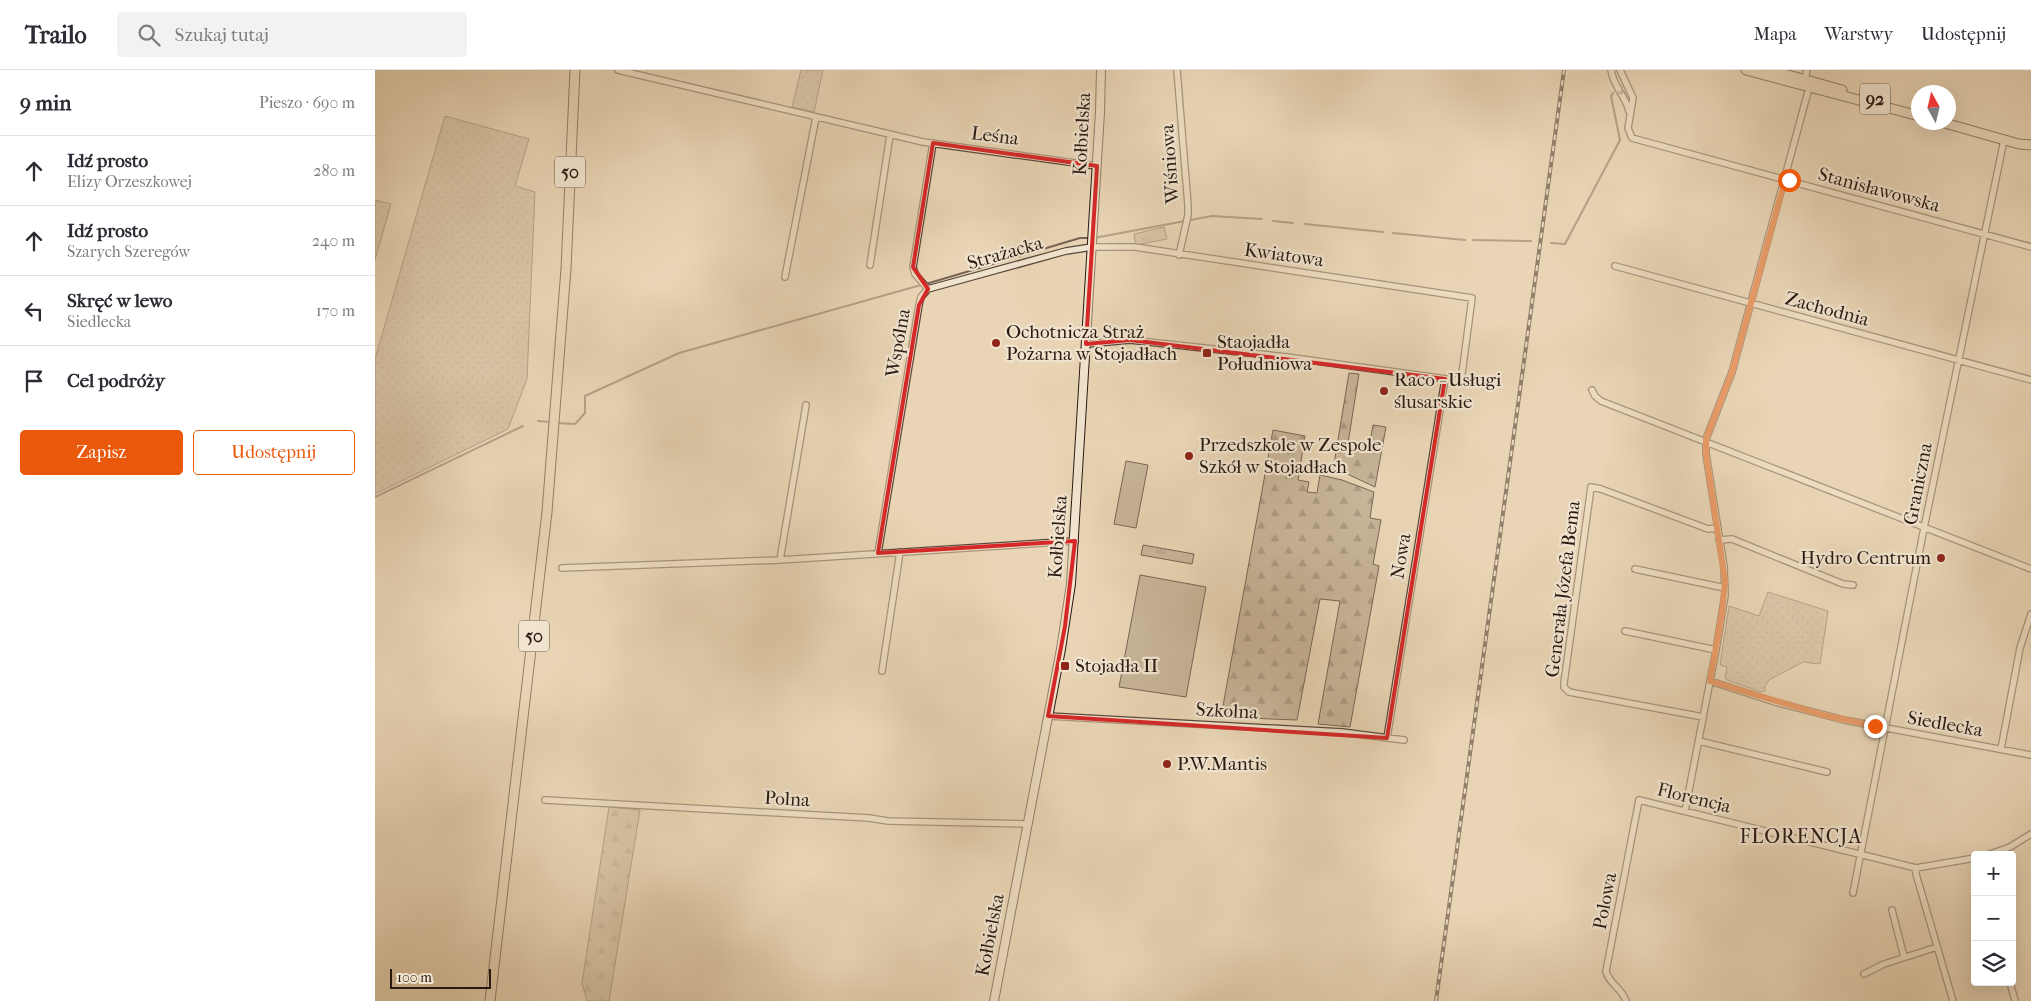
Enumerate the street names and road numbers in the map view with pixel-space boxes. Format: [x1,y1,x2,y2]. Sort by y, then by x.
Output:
road number: 92 [1860,83,1890,114]
street label: Kołbielska [1069,92,1095,176]
street label: Leśna [970,122,1020,150]
street label: Wiśniowa [1156,123,1184,205]
road number: 50 [555,156,585,188]
street label: Stanisławowska [1816,163,1943,217]
street label: Strażacka [965,232,1045,274]
street label: Kwiatowa [1243,239,1325,271]
street label: Zachodnia [1783,287,1872,331]
street label: Wspólna [881,307,915,380]
street label: Graniczna [1899,441,1937,527]
street label: Kołbielska [1044,494,1072,579]
street label: Generała Józefa Bema [1541,499,1585,679]
street label: Nowa [1387,531,1415,580]
road number: 50 [519,620,549,652]
street label: Szkolna [1195,698,1259,724]
street label: Siedlecka [1906,707,1985,741]
street label: Florencja [1655,778,1733,818]
street label: Polna [764,787,811,811]
street label: Polowa [1589,870,1621,931]
street label: Kołbielska [971,892,1009,978]

